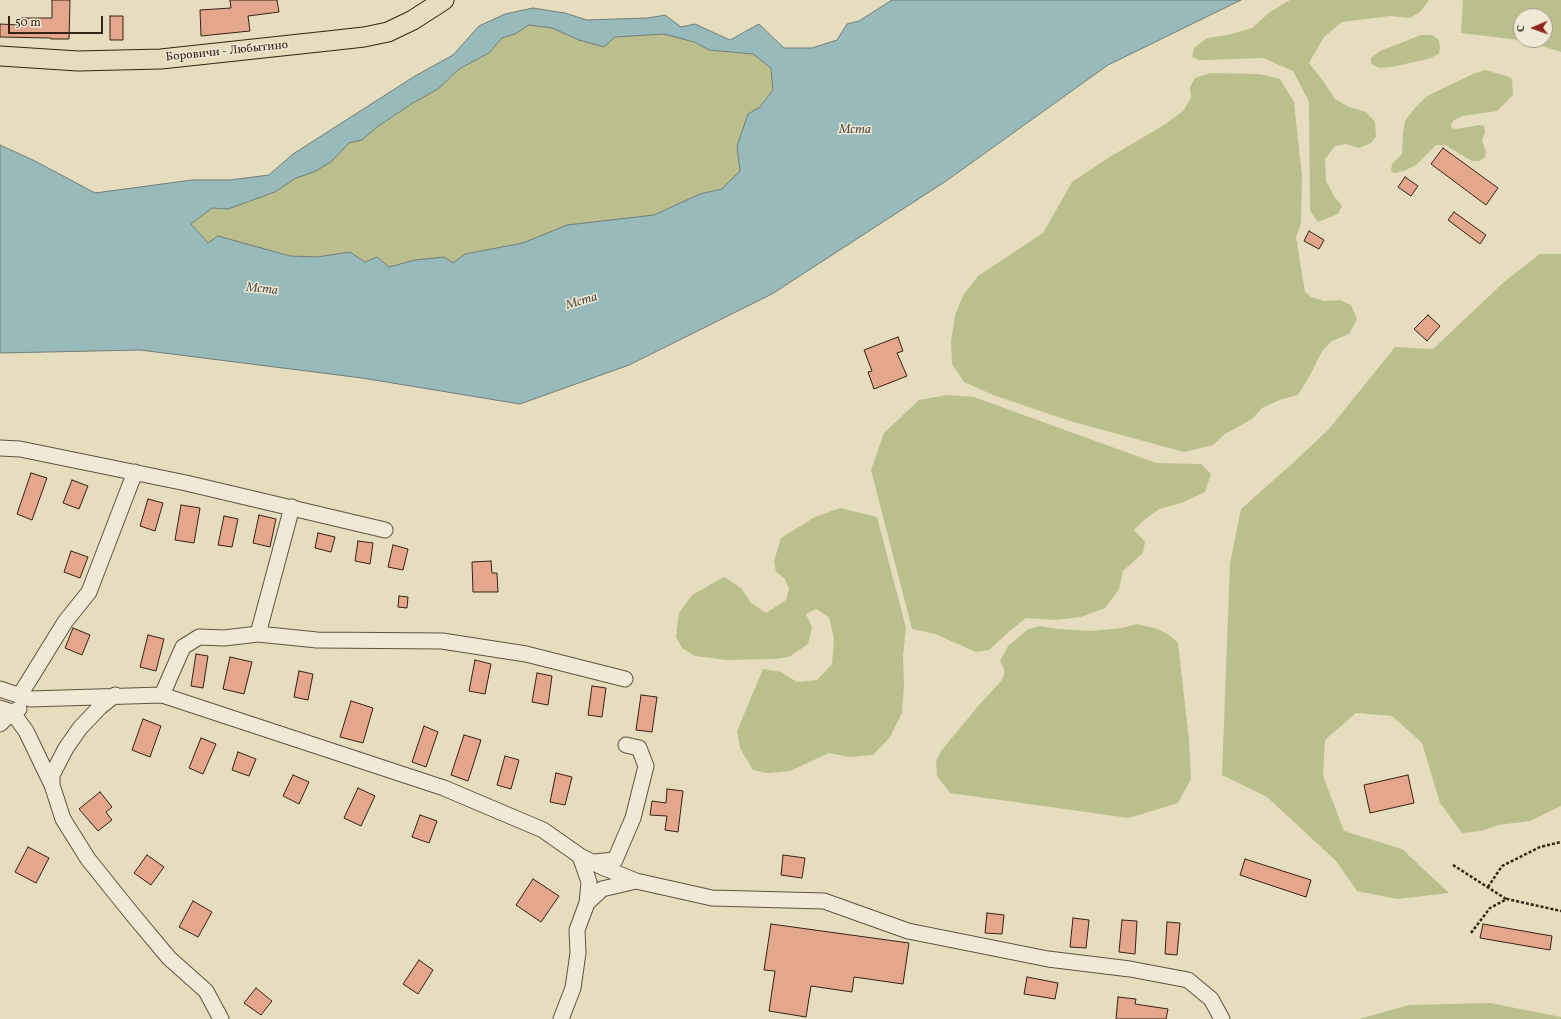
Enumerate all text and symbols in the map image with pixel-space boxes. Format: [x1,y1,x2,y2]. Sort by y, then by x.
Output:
scale bar [10,8,105,34]
north arrow [1513,8,1553,48]
text: 50 m [15,15,41,31]
text: С [1514,25,1529,32]
street label: Боровичи - Любытино [165,38,289,66]
water label: Мста [839,123,871,139]
water label: Мста [245,281,279,299]
water label: Мста [564,290,600,314]

